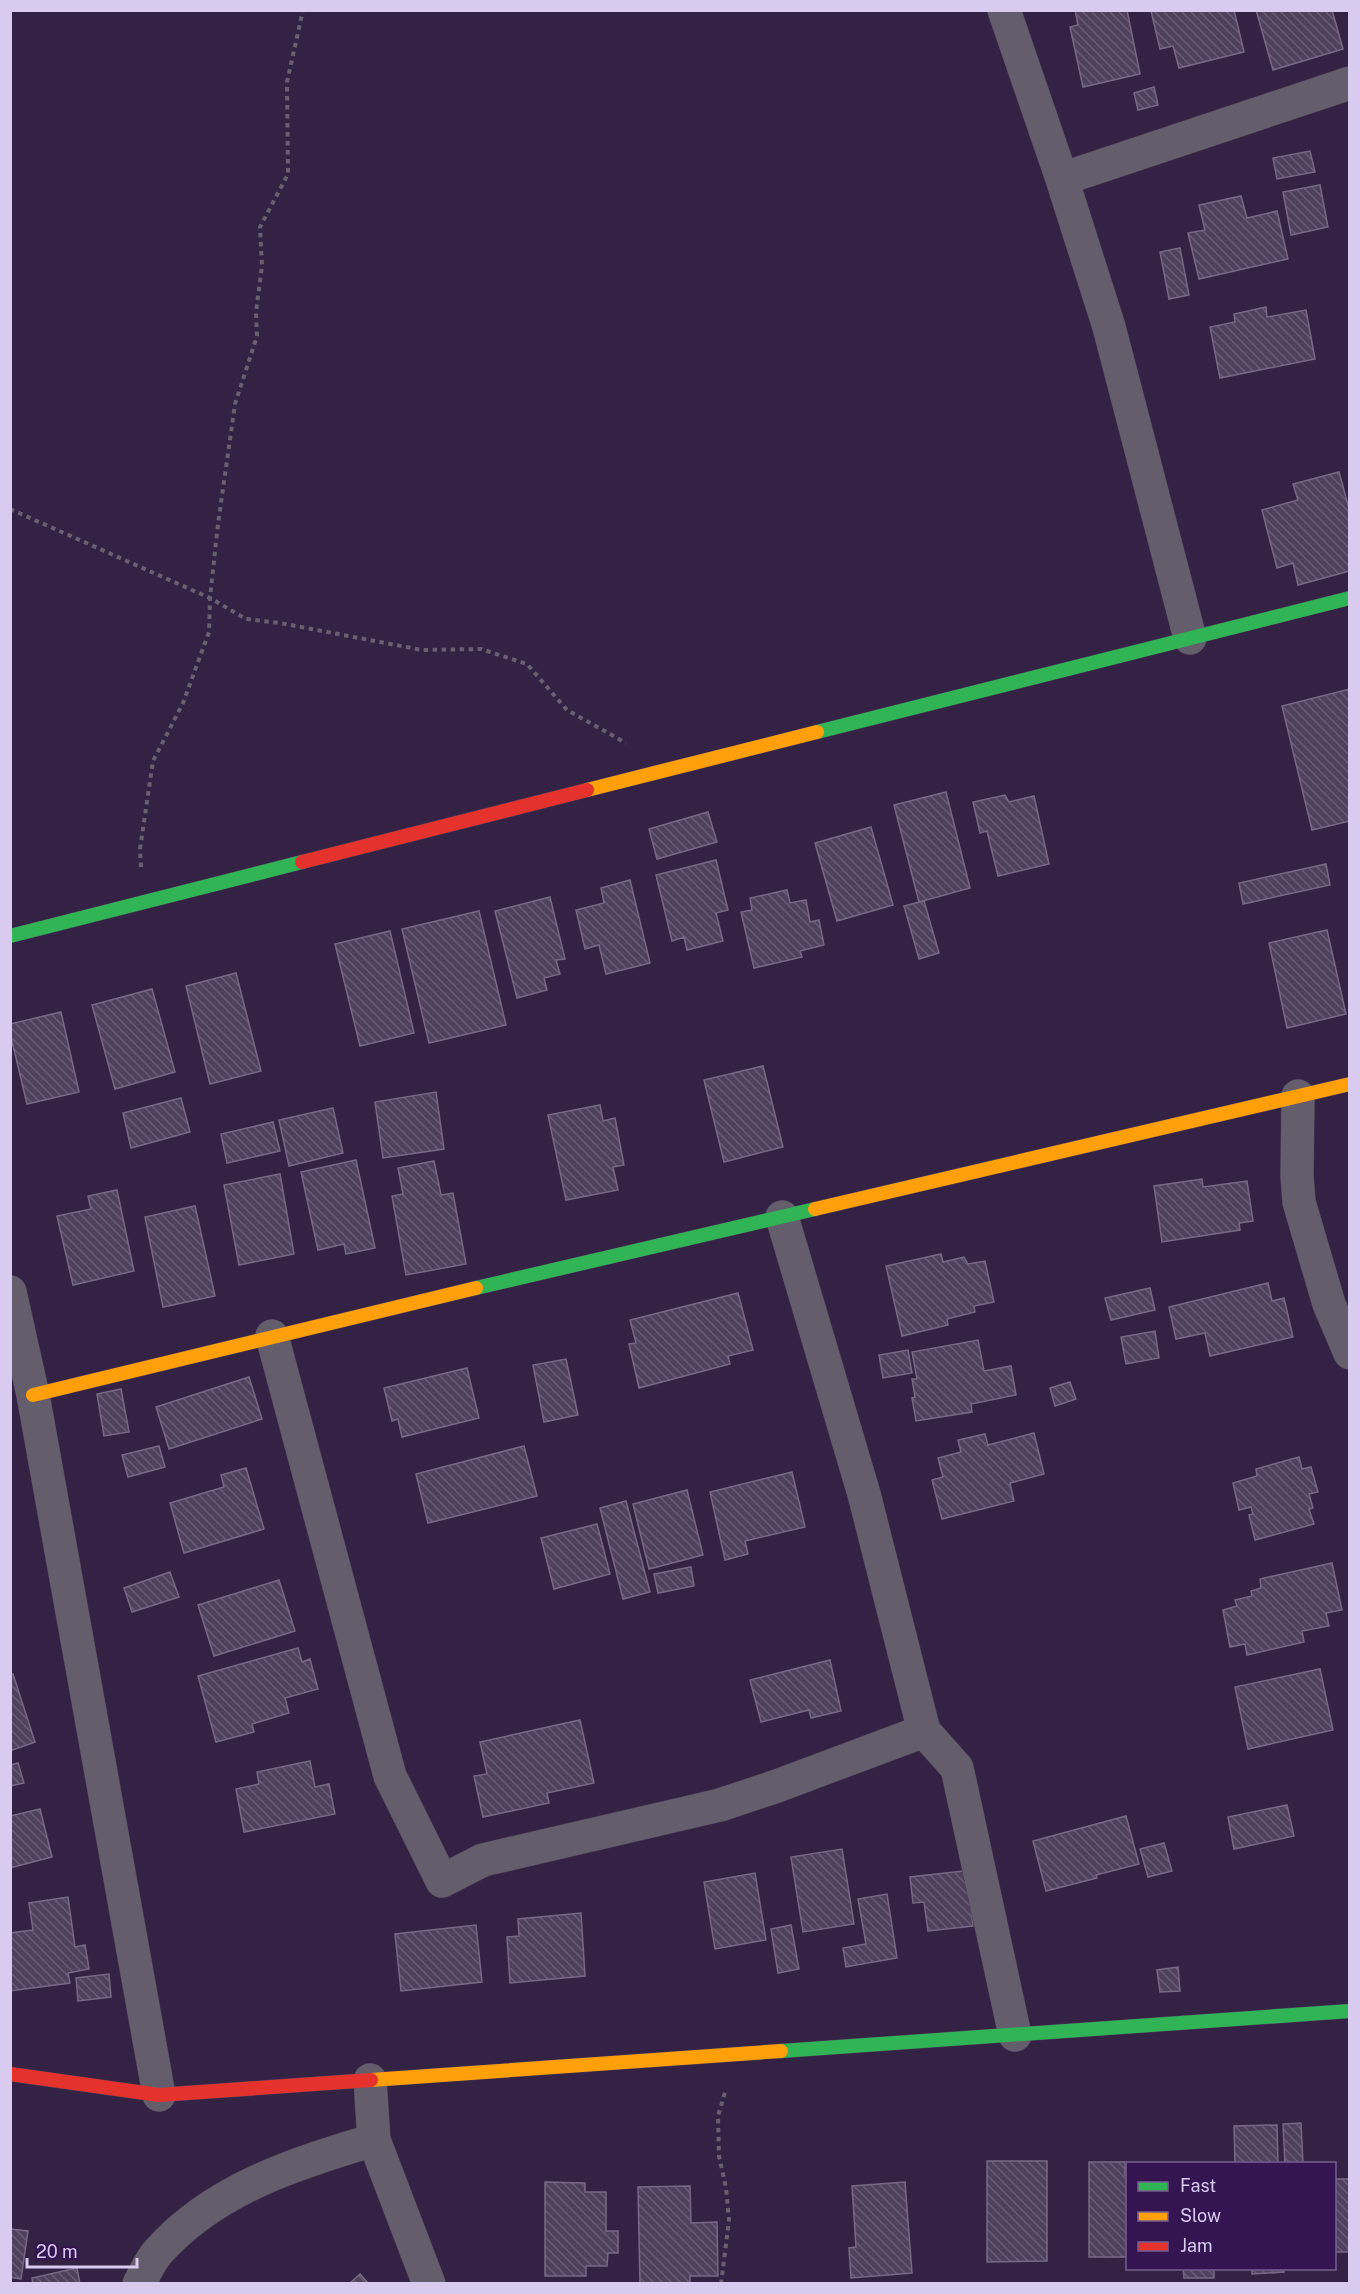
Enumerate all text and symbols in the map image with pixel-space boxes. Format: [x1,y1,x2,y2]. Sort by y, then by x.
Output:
legend [1126,2162,1336,2270]
text: Fast [1180,2175,1216,2196]
text: Slow [1180,2205,1221,2226]
scale bar [27,2231,136,2269]
text: Jam [1180,2235,1213,2256]
text: 20 m [36,2241,78,2262]

